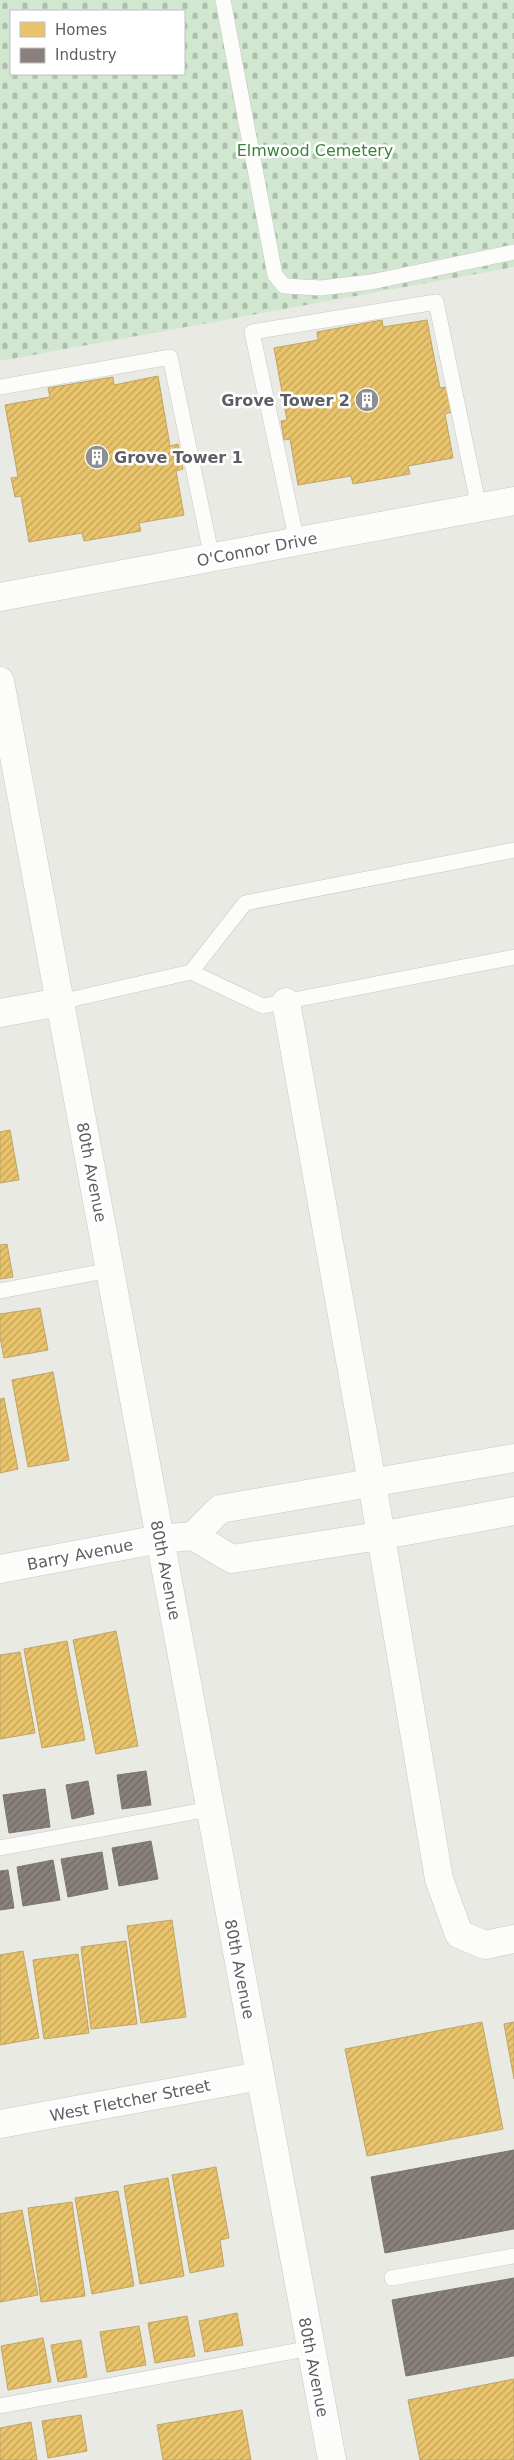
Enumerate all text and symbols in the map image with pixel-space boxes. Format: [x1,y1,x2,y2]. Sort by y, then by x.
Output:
legend [10,10,185,75]
text: Homes [55,21,107,39]
text: Industry [55,46,117,64]
park label: Elmwood Cemetery [237,141,393,160]
building icon: Grove Tower 2 [354,387,380,413]
place label: Grove Tower 2 [221,391,350,410]
building icon: Grove Tower 1 [84,444,110,470]
place label: Grove Tower 1 [114,448,243,467]
street label: O'Connor Drive [195,528,319,570]
street label: 80th Avenue [73,1121,111,1224]
street label: 80th Avenue [147,1519,185,1622]
street label: Barry Avenue [25,1535,135,1574]
street label: 80th Avenue [221,1918,259,2021]
street label: West Fletcher Street [48,2076,212,2125]
street label: 80th Avenue [295,2316,333,2419]

